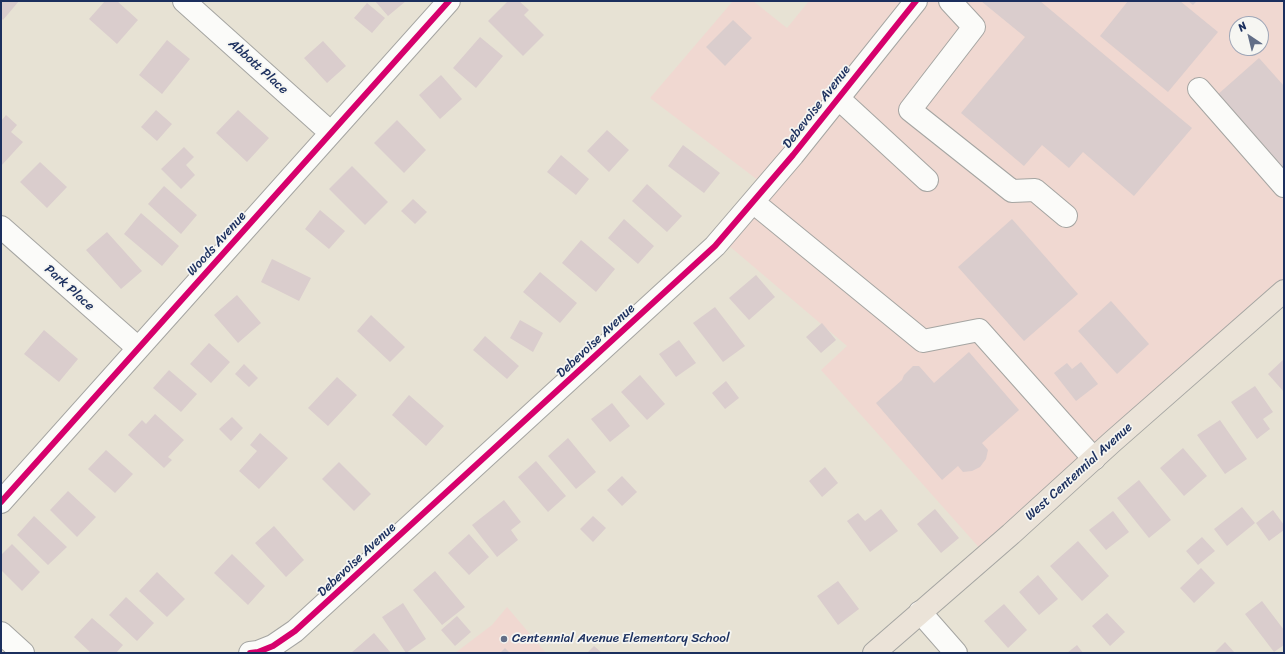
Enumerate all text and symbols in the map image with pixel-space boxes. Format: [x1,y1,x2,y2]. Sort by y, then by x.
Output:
north arrow [1229,16,1269,56]
text: N [1234,17,1251,37]
street label: Abbott Place [225,36,291,98]
street label: Debevoise Avenue [780,62,854,152]
street label: Woods Avenue [184,209,250,279]
street label: Park Place [41,262,97,314]
street label: Debevoise Avenue [554,301,638,381]
street label: West Centennial Avenue [1022,420,1136,524]
street label: Debevoise Avenue [315,520,399,600]
place label: Centennial Avenue Elementary School [512,631,730,647]
marker: Centennial Avenue Elementary School [499,634,509,644]

